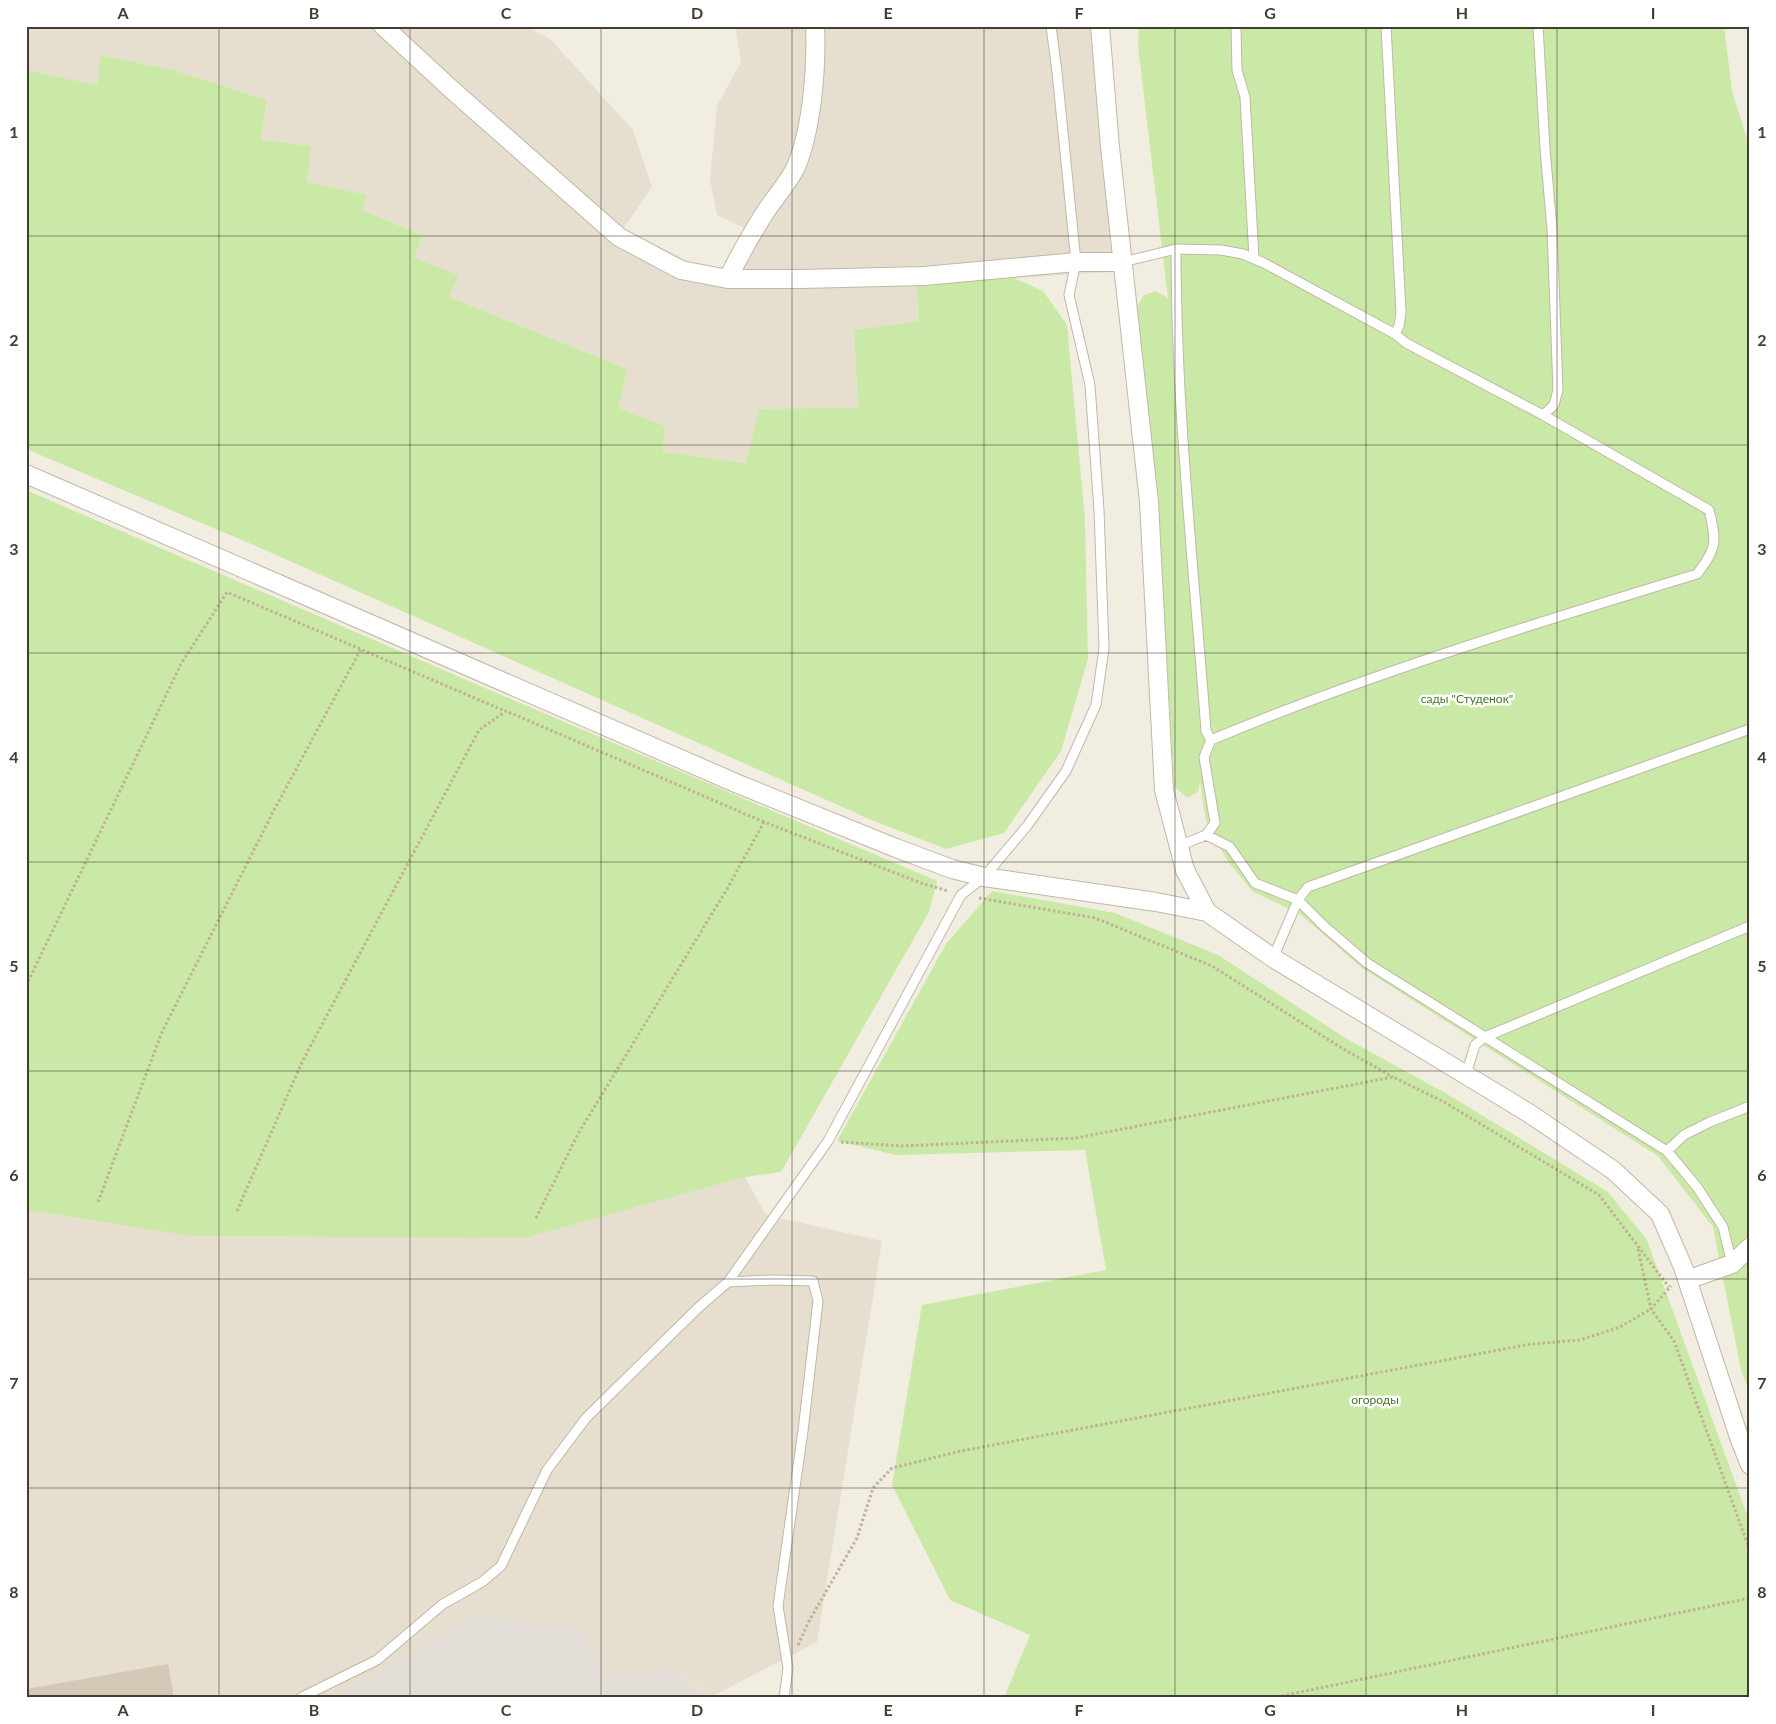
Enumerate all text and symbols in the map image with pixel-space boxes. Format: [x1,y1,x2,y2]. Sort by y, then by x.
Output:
text: A [116,3,129,22]
text: B [309,3,319,22]
text: C [501,3,512,22]
text: D [691,3,703,22]
text: E [883,3,893,22]
text: F [1074,3,1084,22]
text: G [1264,3,1276,22]
text: H [1456,3,1468,22]
text: I [1651,3,1655,22]
text: 1 [9,122,19,141]
text: 1 [1757,122,1767,141]
text: 2 [9,330,19,349]
text: 2 [1757,330,1767,349]
text: 3 [9,539,19,558]
text: 3 [1757,539,1767,558]
park label: сады "Студенок" [1421,691,1513,706]
text: 4 [9,747,19,766]
text: 4 [1757,747,1767,766]
text: 5 [9,956,19,975]
text: 5 [1757,956,1767,975]
text: 6 [9,1165,19,1184]
text: 6 [1757,1165,1767,1184]
text: 7 [9,1373,19,1392]
text: 7 [1757,1373,1767,1392]
park label: огороды [1351,1392,1399,1407]
text: 8 [9,1582,19,1601]
text: 8 [1757,1582,1767,1601]
text: A [116,1700,129,1719]
text: B [309,1700,319,1719]
text: C [501,1700,512,1719]
text: D [691,1700,703,1719]
text: E [883,1700,893,1719]
text: F [1074,1700,1084,1719]
text: G [1264,1700,1276,1719]
text: H [1456,1700,1468,1719]
text: I [1651,1700,1655,1719]

